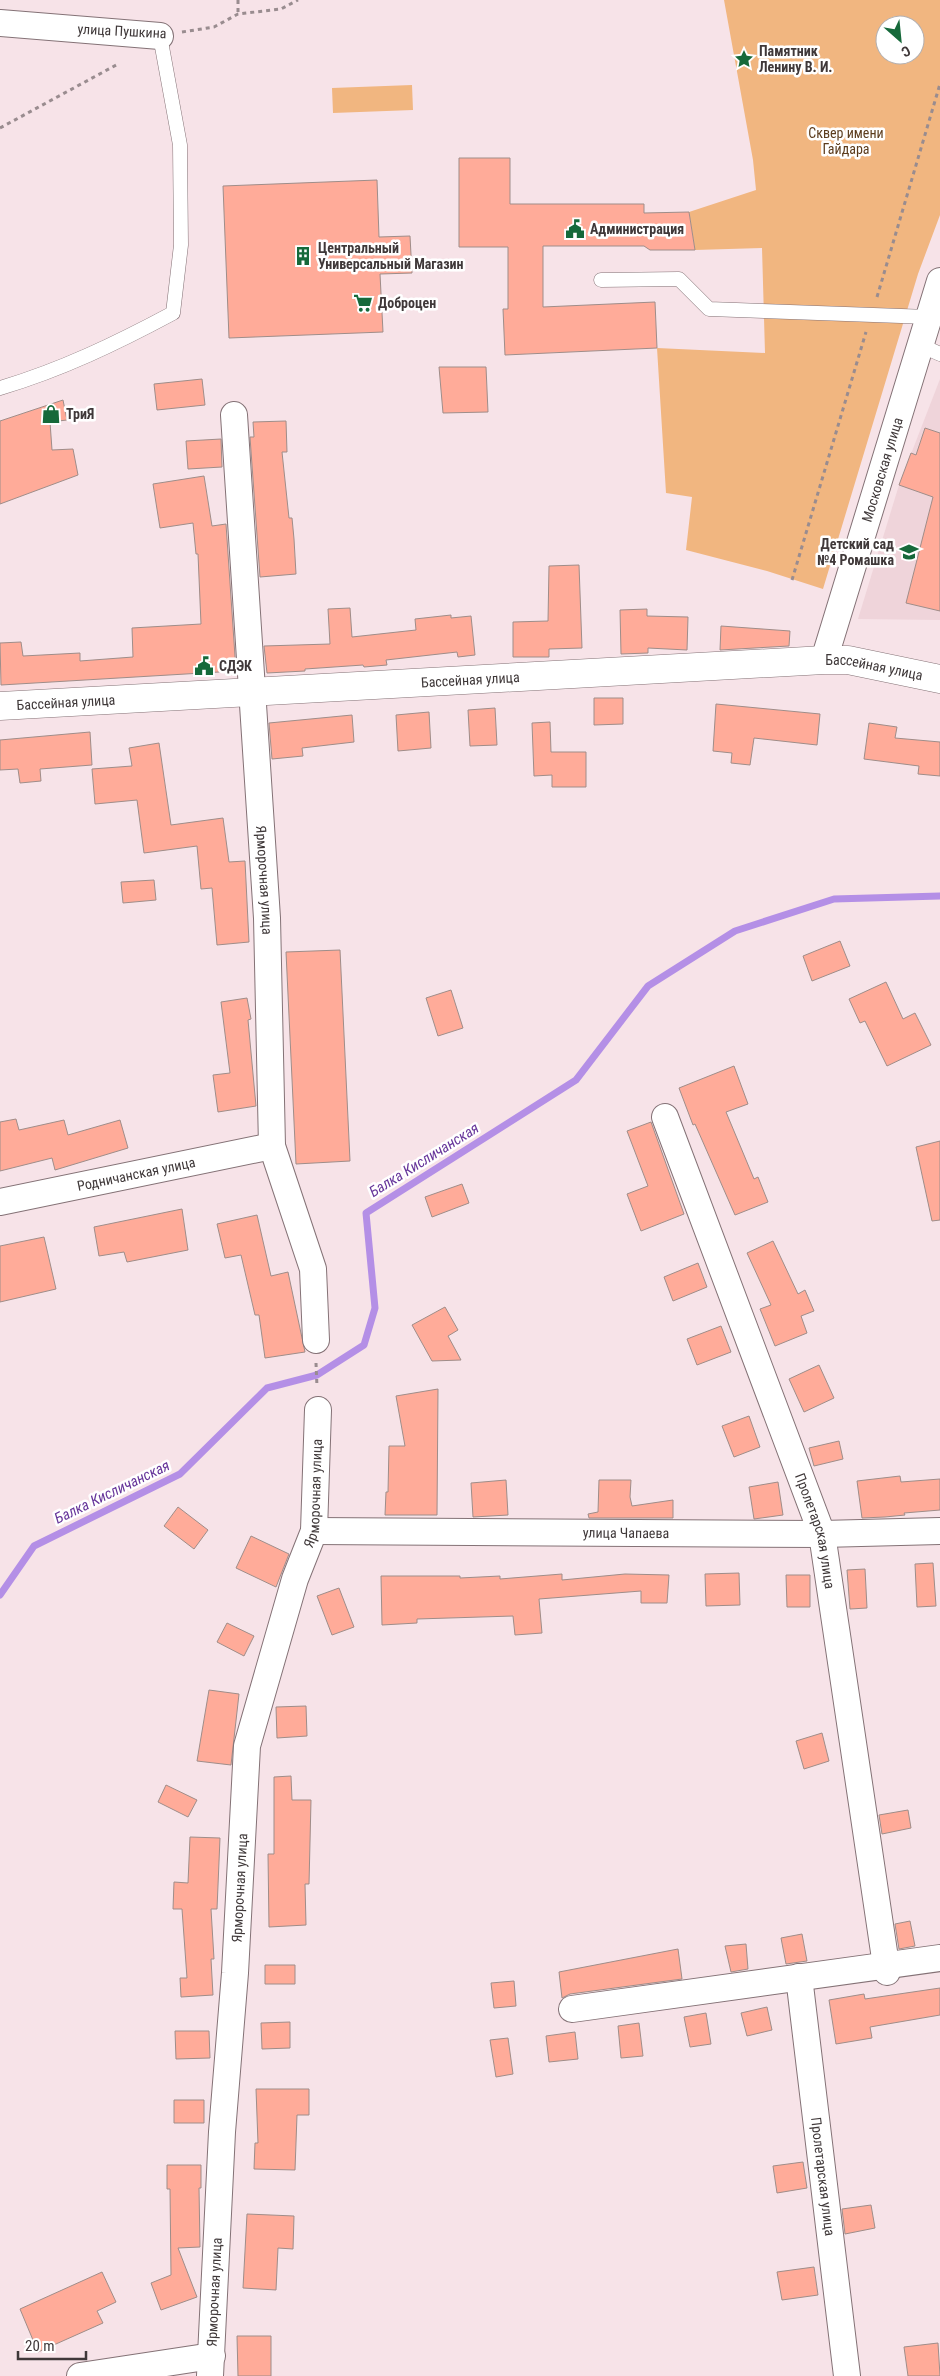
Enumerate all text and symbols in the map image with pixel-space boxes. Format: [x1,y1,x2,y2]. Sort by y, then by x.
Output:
north arrow [875,15,925,65]
street label: улица Пушкина [77,21,167,41]
place label: Памятник Ленину В. И. [759,43,832,75]
text: С [899,43,913,61]
place icon: Памятник Ленину В. И. [733,48,755,70]
park label: Сквер имени Гайдара [808,125,884,157]
public building icon: Администрация [564,218,586,240]
place label: Администрация [590,221,684,237]
place label: Центральный Универсальный Магазин [318,240,463,272]
building icon: Центральный Универсальный Магазин [292,245,314,267]
supermarket icon: Доброцен [352,292,374,314]
place label: Доброцен [378,295,436,311]
shop icon: ТриЯ [40,403,62,425]
place label: ТриЯ [66,406,94,422]
street label: Московская улица [859,415,906,524]
place label: Детский сад №4 Ромашка [817,536,894,568]
school or university icon: Детский сад №4 Ромашка [898,541,920,563]
street label: Бассейная улица [825,652,924,683]
public building icon: СДЭК [193,655,215,677]
place label: СДЭК [219,658,252,674]
street label: Бассейная улица [420,669,520,690]
street label: Бассейная улица [16,692,116,713]
street label: Ярморочная улица [253,825,275,935]
water label: Балка Кисличанская [366,1119,482,1201]
street label: Родничанская улица [76,1154,197,1194]
street label: Ярморочная улица [300,1439,325,1550]
water label: Балка Кисличанская [51,1456,173,1528]
street label: Пролетарская улица [792,1471,838,1590]
street label: улица Чапаева [583,1525,669,1541]
street label: Ярморочная улица [229,1833,250,1943]
street label: Пролетарская улица [808,2116,838,2237]
street label: Ярморочная улица [203,2237,225,2347]
scale bar [18,2328,85,2360]
text: 20 m [25,2337,55,2355]

